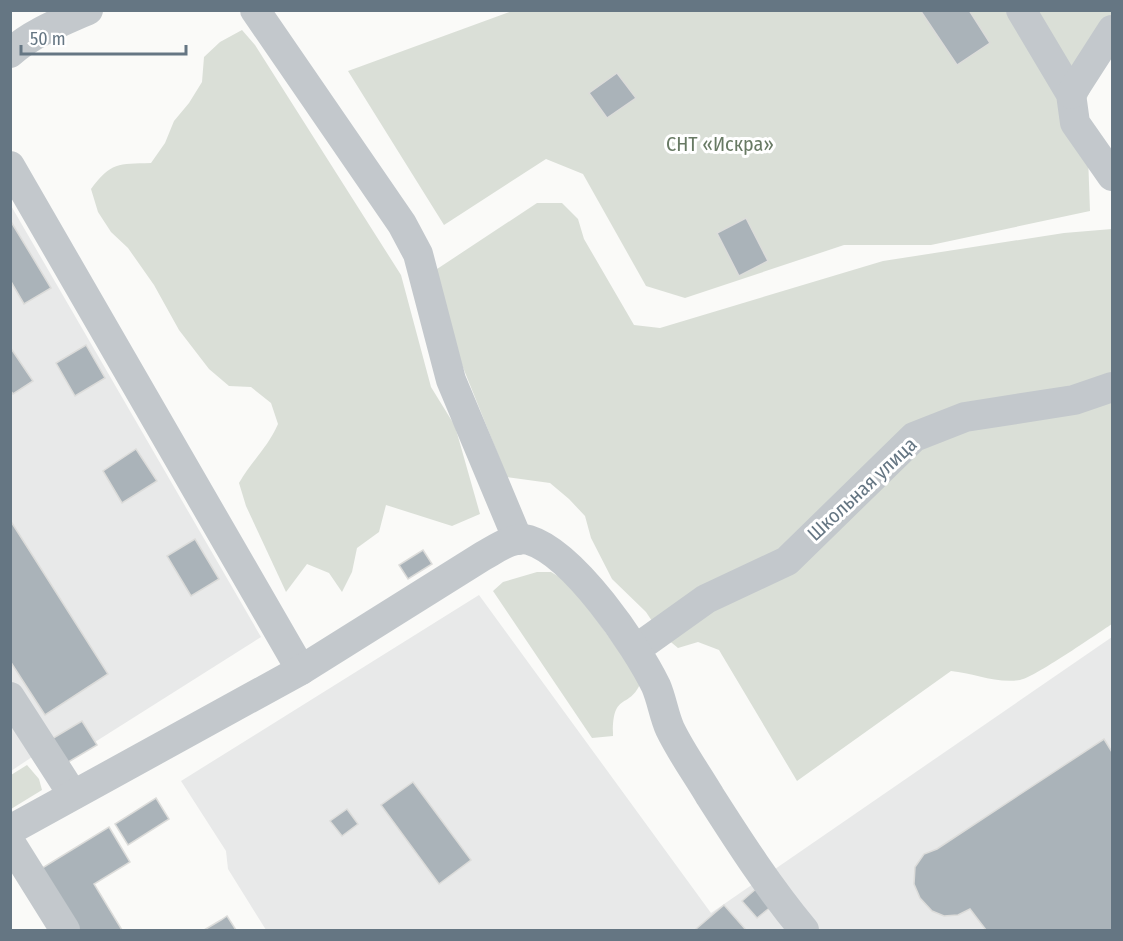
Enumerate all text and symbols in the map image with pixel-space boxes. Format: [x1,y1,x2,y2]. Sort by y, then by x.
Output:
scale bar [21,18,186,56]
text: 50 m [30,28,66,50]
park label: СНТ «Искра» [666,132,774,156]
street label: Школьная улица [802,432,922,546]

